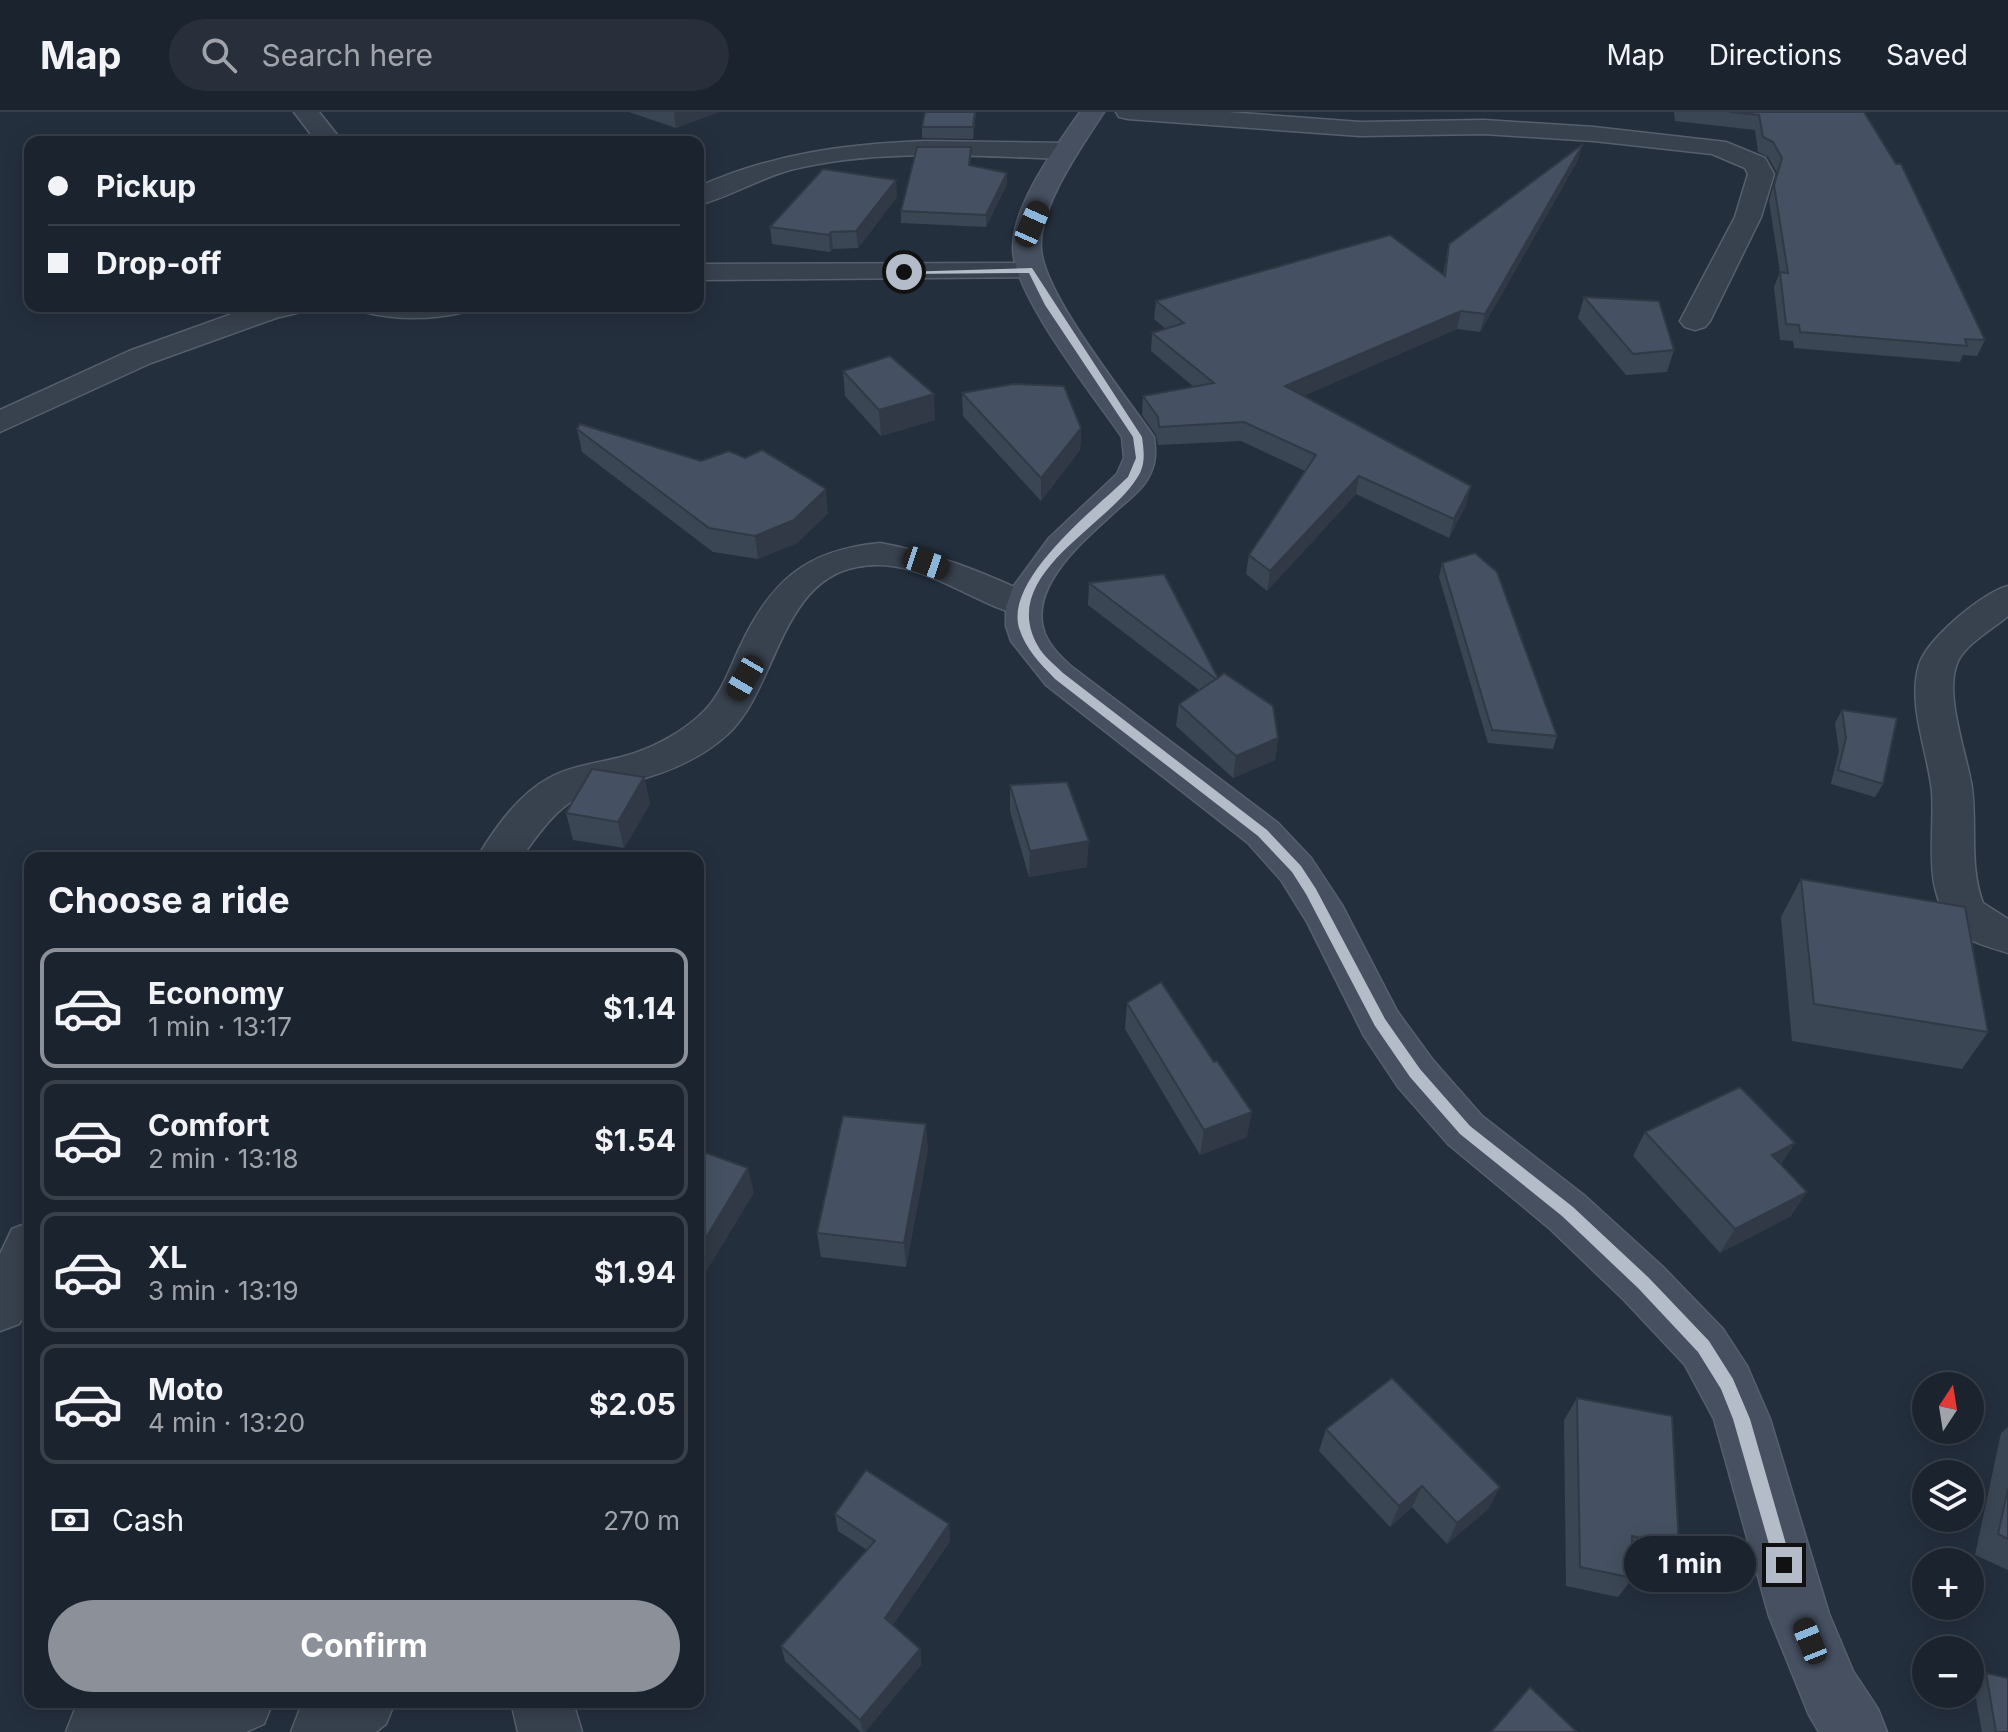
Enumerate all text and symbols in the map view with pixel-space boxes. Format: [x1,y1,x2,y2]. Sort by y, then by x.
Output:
search box [169,19,729,91]
text: Map [40,32,121,78]
icon: search [197,33,241,77]
text: Search here [261,37,433,73]
text: Map [1606,38,1665,72]
text: Directions [1709,38,1842,72]
text: Saved [1886,38,1968,72]
text: Pickup [96,168,196,204]
car [1011,197,1053,251]
text: Drop-off [96,245,222,281]
route start [886,254,922,290]
car [899,544,953,582]
car [723,651,767,705]
text: Choose a ride [48,878,290,922]
icon: car [52,972,124,1044]
text: Economy [148,975,284,1011]
text: $1.14 [603,990,676,1026]
text: 1 min · 13:17 [148,1011,292,1042]
icon: car [52,1104,124,1176]
text: Comfort [148,1107,269,1143]
text: $1.54 [594,1122,676,1158]
text: 2 min · 13:18 [148,1143,299,1174]
icon: car [52,1236,124,1308]
text: XL [148,1239,187,1275]
text: $1.94 [594,1254,676,1290]
text: 3 min · 13:19 [148,1275,299,1306]
icon: car [52,1368,124,1440]
text: Moto [148,1371,223,1407]
north arrow [1912,1372,1984,1444]
map controls [1912,1372,1984,1708]
text: $2.05 [589,1386,676,1422]
text: 4 min · 13:20 [148,1407,305,1438]
button: layers [1912,1460,1984,1532]
icon: cash [48,1498,92,1542]
text: Cash [112,1502,184,1538]
text: 270 m [603,1505,680,1536]
callout: 1 min [1624,1537,1756,1593]
route end [1766,1547,1802,1583]
text: 1 min [1658,1548,1722,1579]
button: + [1912,1548,1984,1620]
button: Confirm [48,1600,680,1692]
car [1790,1614,1830,1668]
button: − [1912,1636,1984,1708]

